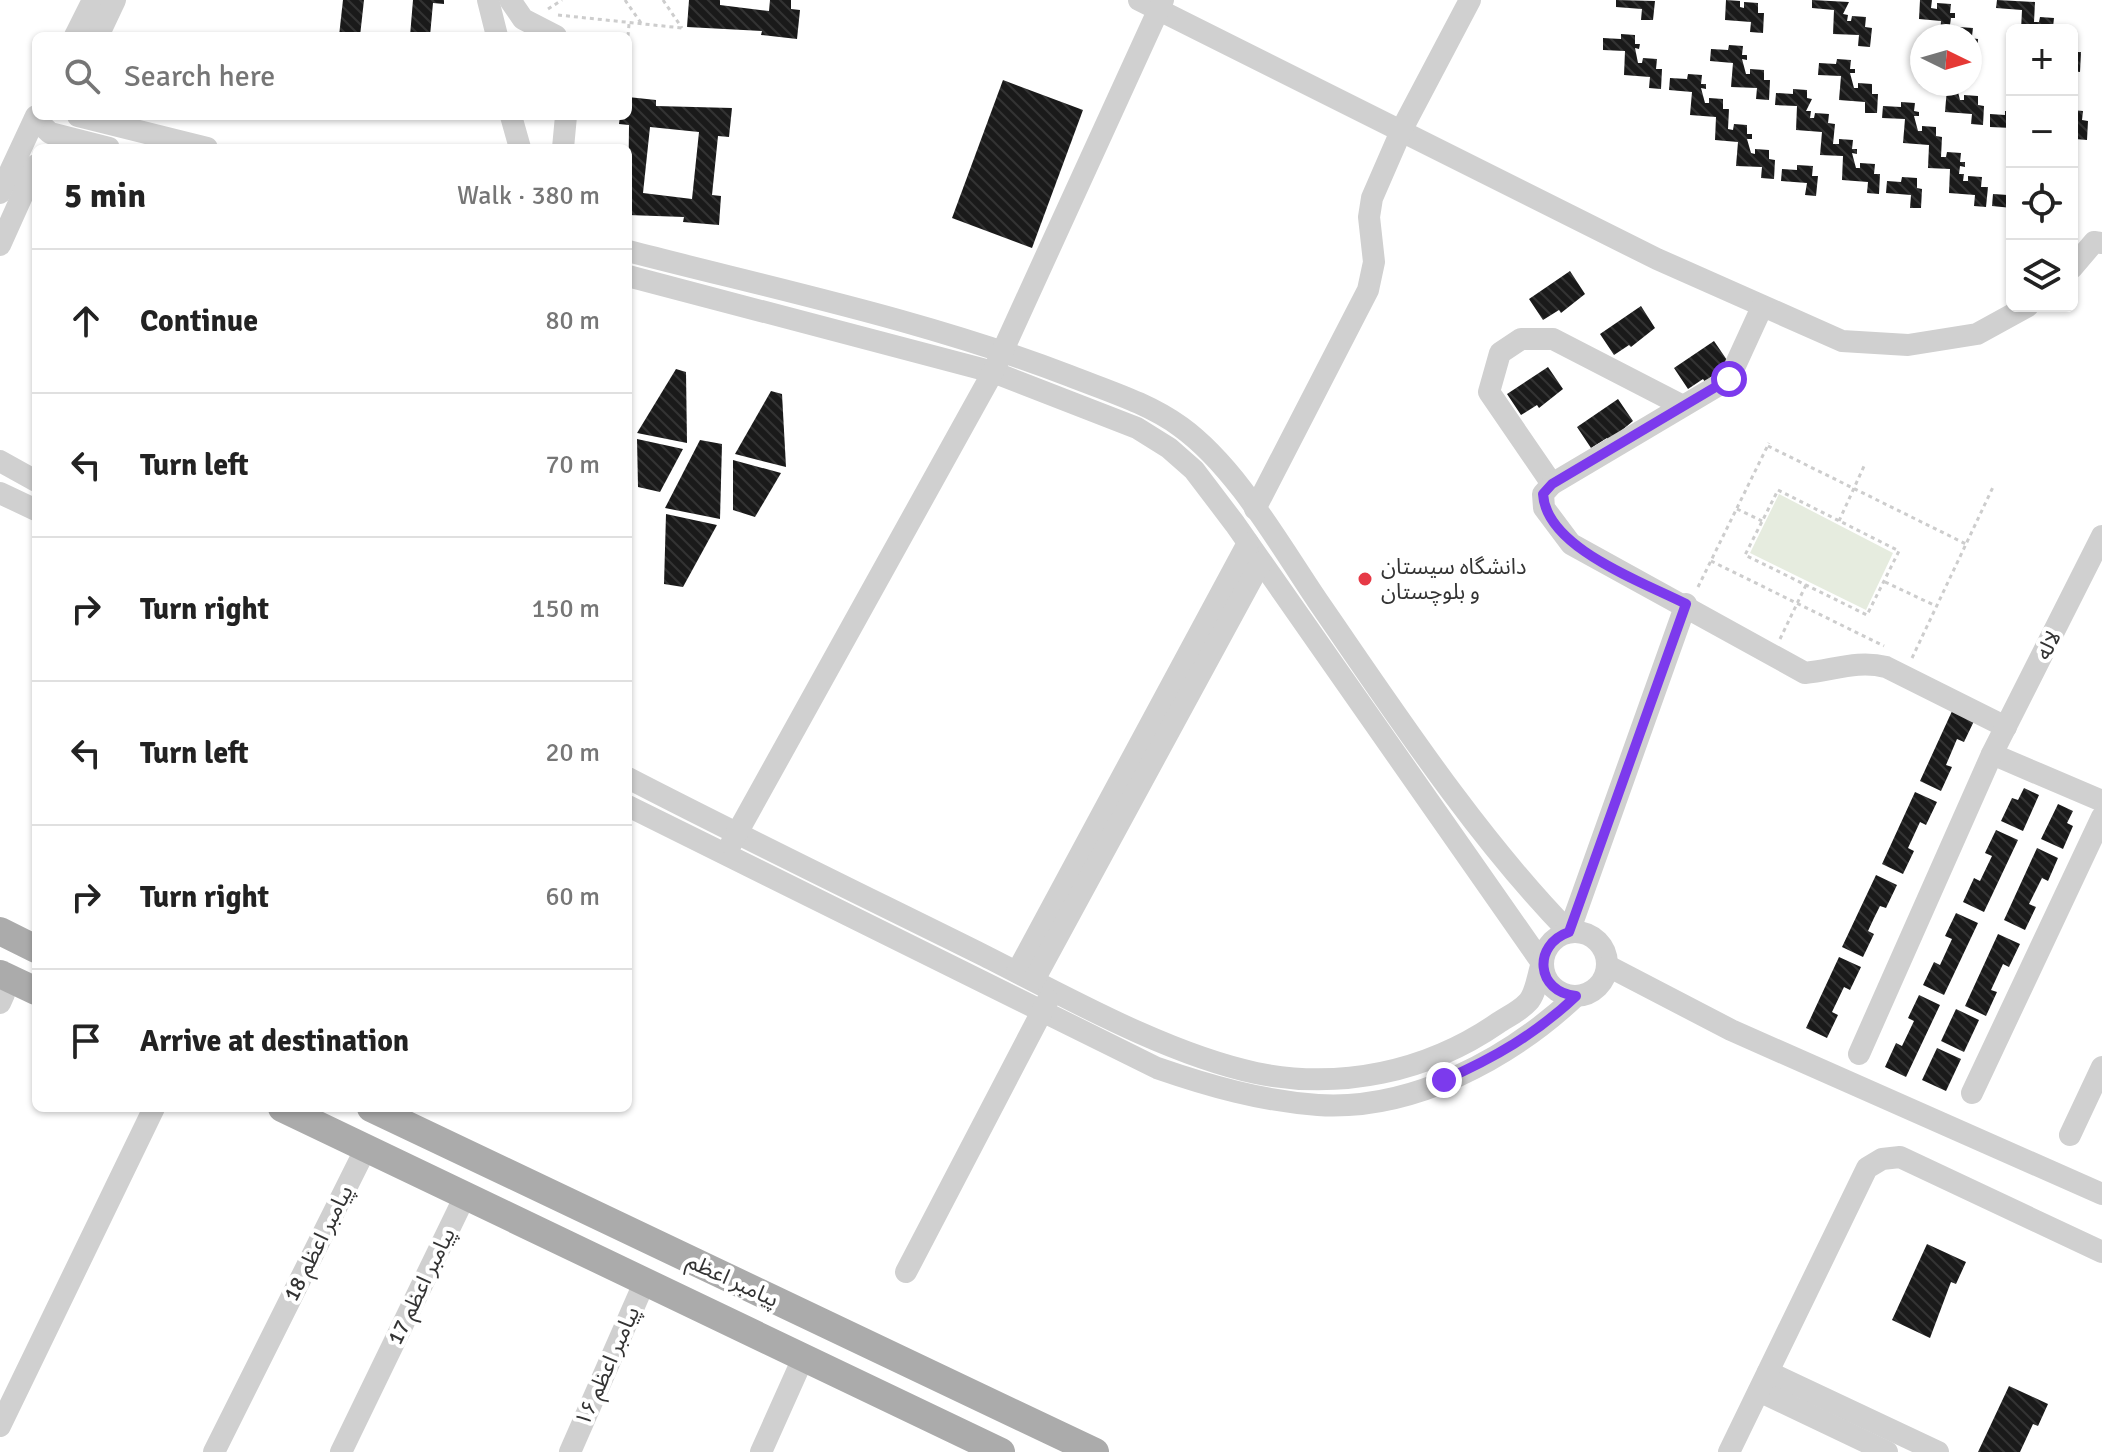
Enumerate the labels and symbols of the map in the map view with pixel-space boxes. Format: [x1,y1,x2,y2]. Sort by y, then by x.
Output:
north arrow [1910,24,1982,96]
route start [1711,361,1747,397]
place label: دانشگاه سیستان و بلوچستان [1381,553,1527,606]
marker: دانشگاه سیستان و بلوچستان [1356,570,1374,588]
street label: لاله [2029,626,2067,664]
route end [1426,1062,1462,1098]
street label: پیامبر اعظم 18 [277,1180,361,1307]
street label: پیامبر اعظم 17 [381,1223,464,1350]
street label: پیامبر اعظم [682,1247,783,1316]
street label: پیامبر اعظم ۱۶ [569,1302,648,1431]

